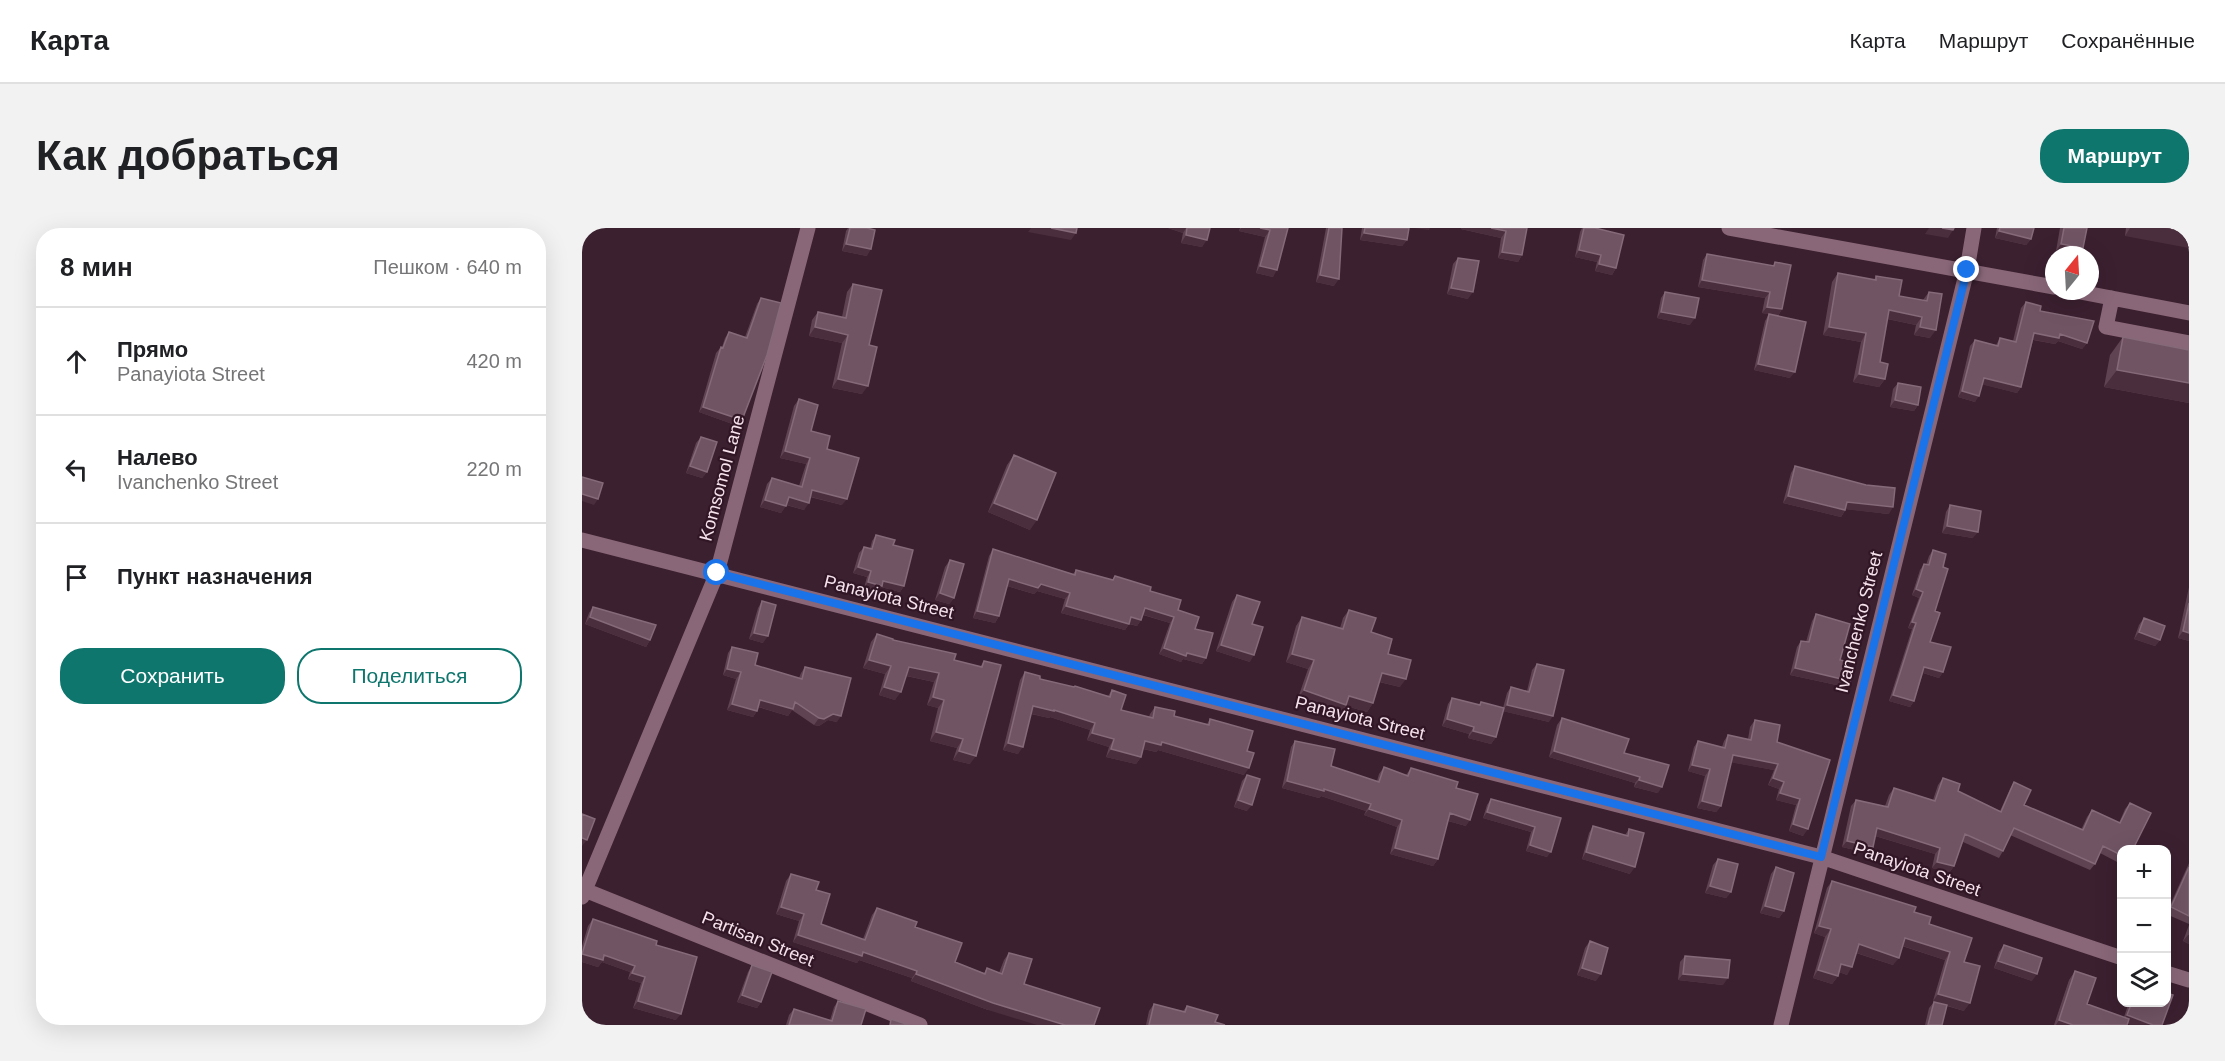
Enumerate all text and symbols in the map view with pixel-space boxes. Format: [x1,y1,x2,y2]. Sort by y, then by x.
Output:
text: Карта [30,25,109,56]
text: Карта [1850,29,1906,52]
text: Маршрут [1939,29,2028,52]
text: Сохранённые [2061,29,2195,52]
button: Маршрут [2040,129,2189,183]
text: Как добраться [36,132,340,179]
north arrow [2045,246,2099,300]
text: 8 мин [60,252,133,282]
text: Пешком · 640 m [373,256,522,278]
route end [1953,256,1979,282]
text: Прямо [117,337,188,362]
icon: ahead [60,345,93,378]
text: 420 m [466,350,522,372]
text: Panayiota Street [117,363,265,385]
street label: Komsomol Lane [696,413,748,543]
text: Налево [117,445,198,470]
icon: left [60,453,93,486]
text: 220 m [466,458,522,480]
text: Ivanchenko Street [117,471,278,493]
street label: Ivanchenko Street [1832,549,1886,695]
route start [703,559,729,585]
icon: arrive [60,561,93,594]
text: Пункт назначения [117,564,313,589]
street label: Panayiota Street [822,571,956,623]
button: Сохранить [60,648,285,704]
button: Поделиться [297,648,522,704]
street label: Panayiota Street [1293,692,1427,744]
street label: Panayiota Street [1851,838,1983,900]
map controls [2117,845,2171,1007]
button: + [2117,845,2171,899]
button: − [2117,899,2171,953]
street label: Partisan Street [699,907,817,971]
button: layers [2117,953,2171,1007]

